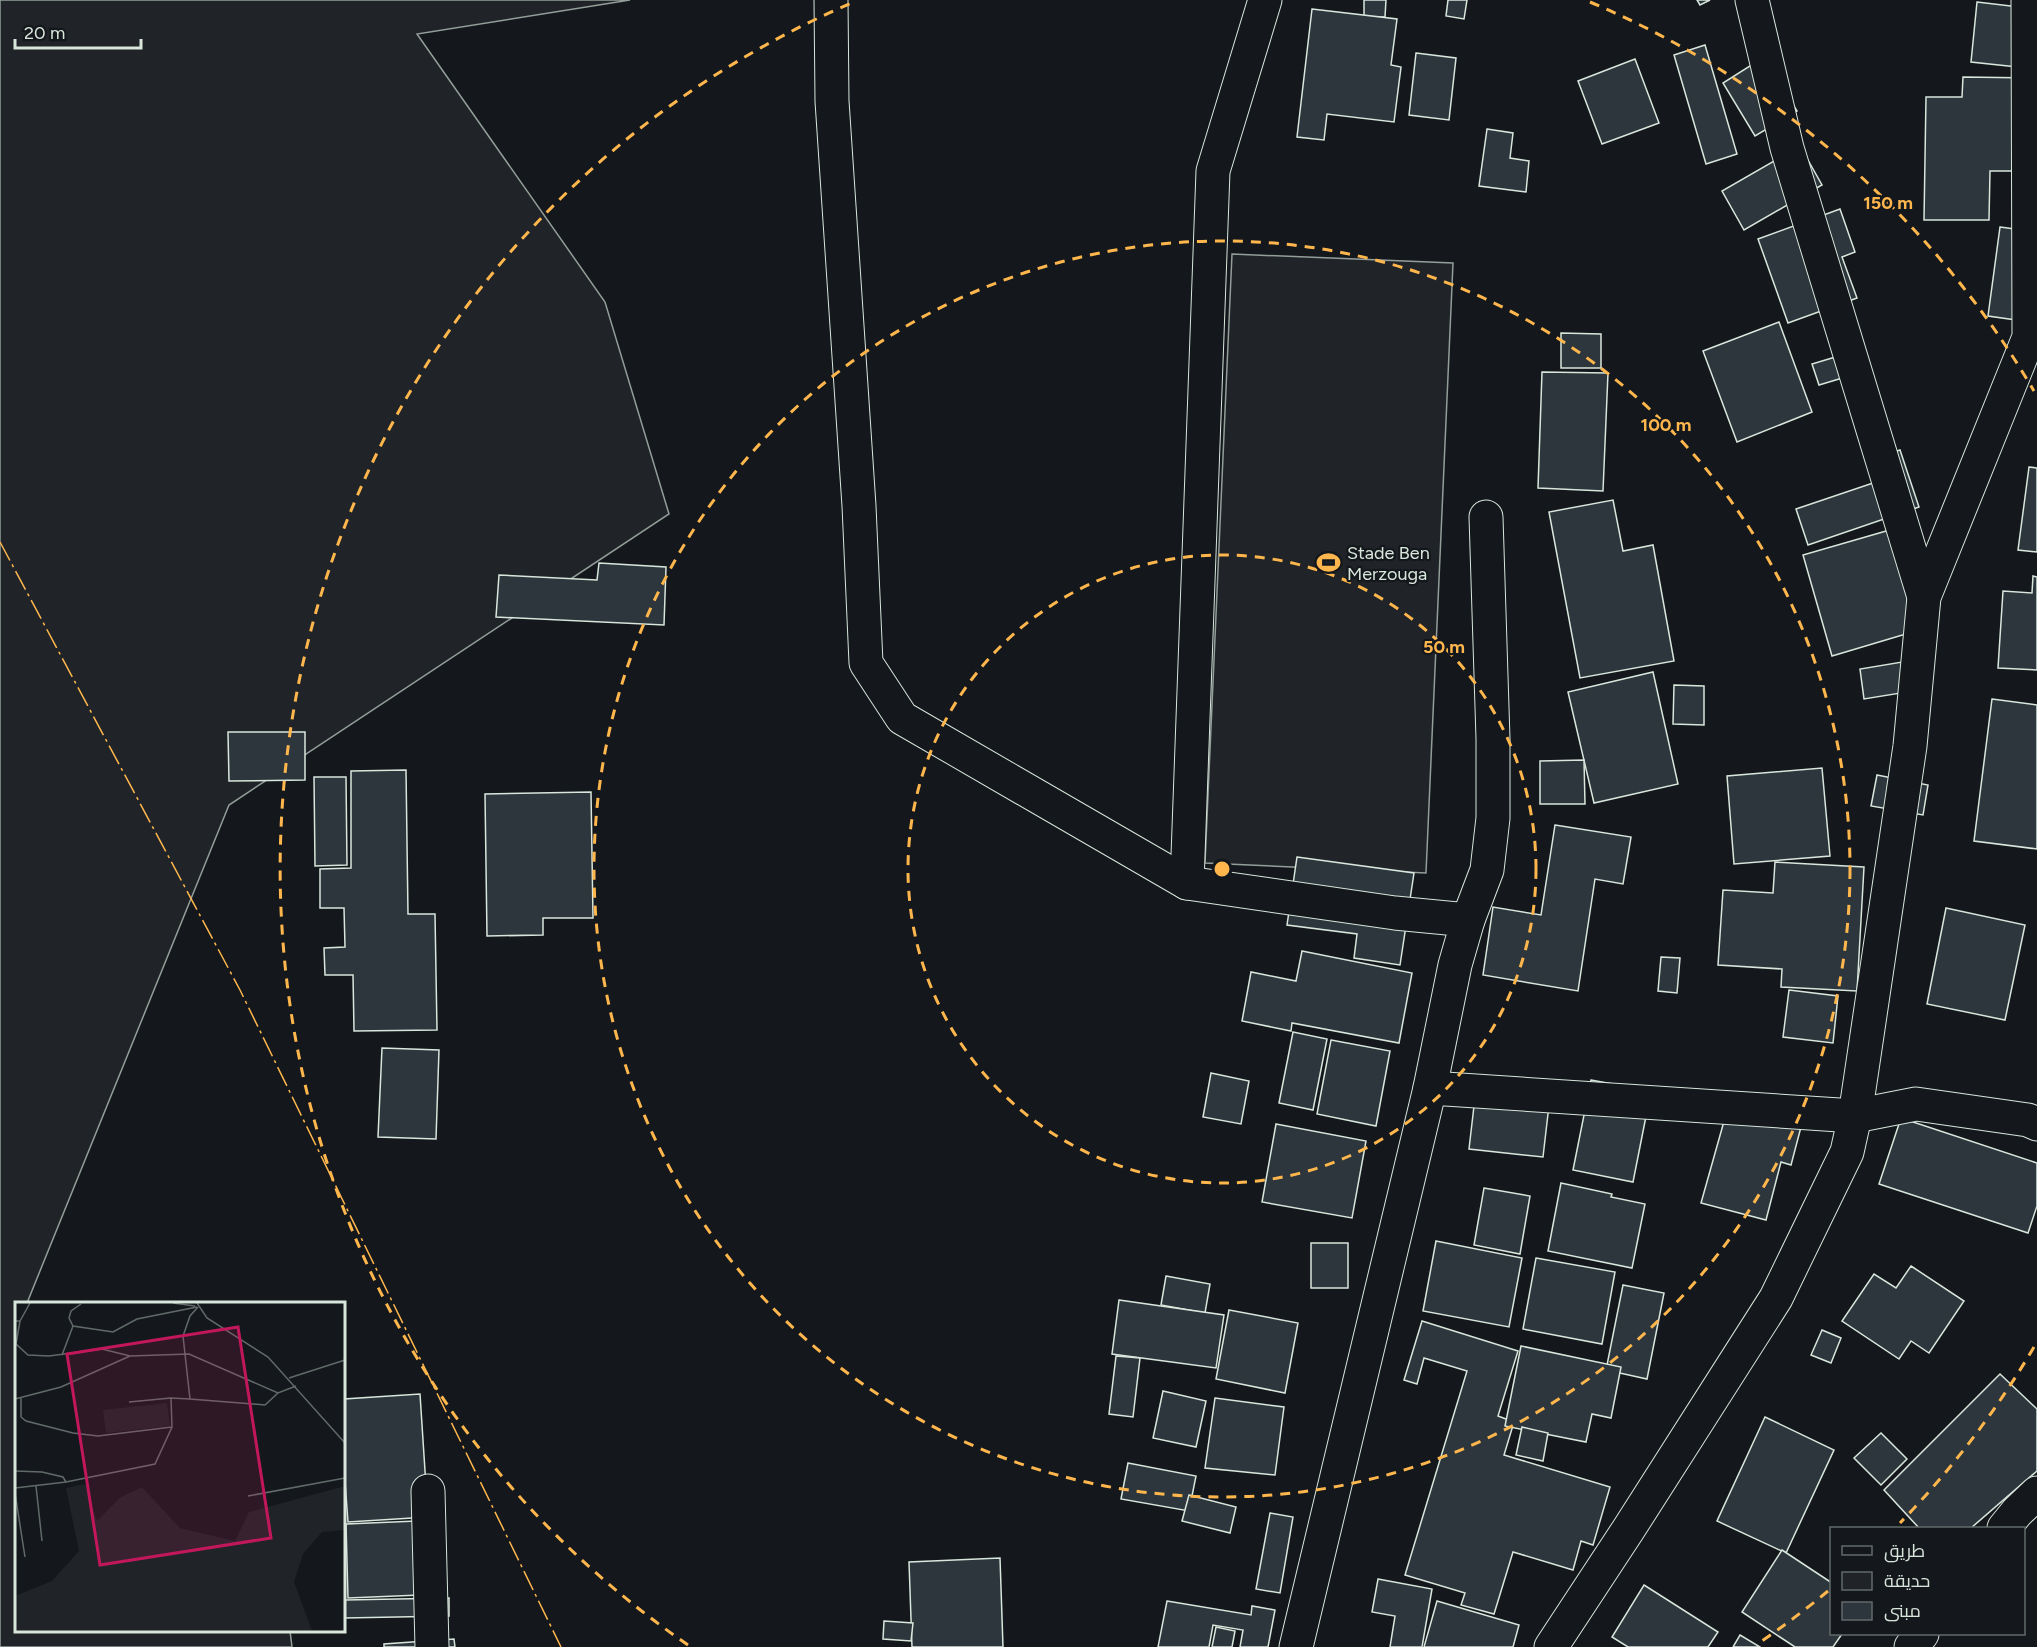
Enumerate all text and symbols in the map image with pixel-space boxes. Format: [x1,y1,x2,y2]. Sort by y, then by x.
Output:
scale bar [15,12,141,50]
text: 20 m [24,22,65,44]
text: 150 m [1863,192,1913,214]
text: 100 m [1641,414,1691,436]
place label: Stade Ben Merzouga [1347,542,1430,585]
sports icon: Stade Ben Merzouga [1316,550,1342,576]
text: 50 m [1423,636,1465,658]
centre of rings [1212,859,1232,879]
inset map [15,1302,345,1632]
legend [1830,1527,2025,1635]
text: طريق [1884,1540,1925,1563]
text: حديقة [1884,1570,1930,1592]
text: مبنى [1884,1600,1921,1622]

